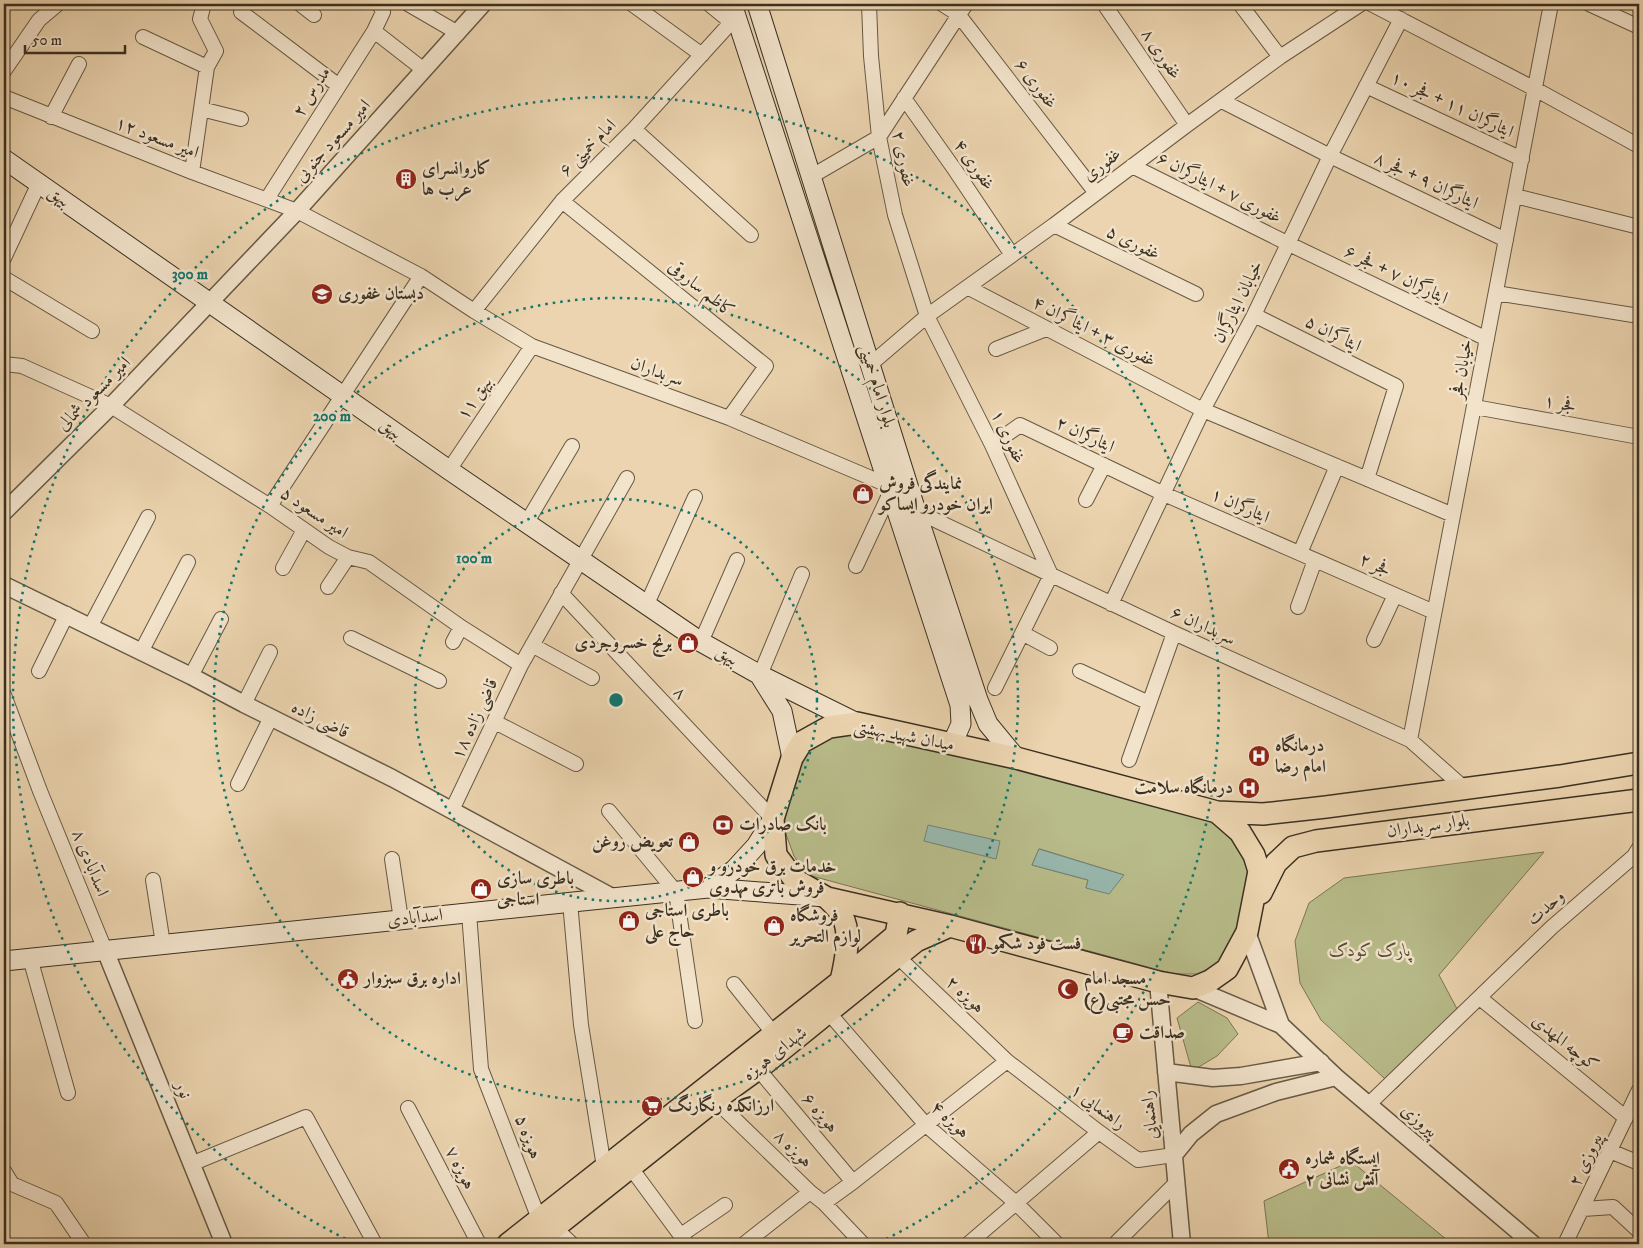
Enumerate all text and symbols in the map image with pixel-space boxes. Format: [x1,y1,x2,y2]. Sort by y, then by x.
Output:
scale bar [25,22,125,54]
street label: غفوری ۸ [1136,24,1186,84]
text: 50 m [32,31,62,50]
street label: غفوری ۶ [1010,55,1062,113]
street label: مدرس ۲ [288,63,336,121]
street label: ایثارگران ۱۱ + فجر ۱۰ [1387,65,1518,143]
street label: امیر مسعود جنوبی [290,95,377,188]
street label: امیر مسعود ۱۲ [112,112,202,164]
street label: امام خمینی ۶ [555,115,624,184]
street label: غفوری ۲ [887,129,919,189]
street label: غفوری ۴ [949,135,999,195]
street label: غفوری [1078,143,1126,187]
street label: غفوری ۷ + ایثارگران ۶ [1153,145,1286,229]
street label: ایثارگران ۹ + فجر ۸ [1370,145,1482,215]
place label: کاروانسرای عرب ها [422,158,491,202]
building icon: کاروانسرای عرب ها [394,167,418,191]
street label: بیهق [43,181,75,213]
street label: غفوری ۵ [1103,221,1163,265]
street label: ایثارگران ۷ + فجر ۶ [1341,239,1452,310]
street label: کاظم ساروقی [660,256,739,326]
street label: خیابان ایثارگران [1206,256,1268,347]
text: 300 m [172,265,209,284]
school or university icon: دبستان غفوری [310,282,334,306]
place label: دبستان غفوری [338,283,424,305]
street label: غفوری ۳ + ایثاگران ۴ [1029,290,1160,372]
street label: ایثاگران ۵ [1301,309,1366,357]
street label: خیابان فجر [1446,338,1478,402]
street label: بلوار امام خمینی [850,341,900,432]
street label: امیر مسعود شمالی [52,352,136,436]
street label: سربداران [628,352,686,392]
street label: بیهق ۱۱ [452,372,498,424]
street label: فجر ۱ [1542,390,1578,418]
text: 200 m [313,407,352,426]
street label: غفوری ۱ [986,407,1030,467]
street label: ایثارگران ۲ [1052,410,1119,458]
street label: بیهق [375,413,407,445]
place label: نمایندگی فروش ایران خودرو ایساکو [877,469,993,516]
street label: امیر مسعود ۵ [276,482,352,544]
shop icon: نمایندگی فروش ایران خودرو ایساکو [851,482,875,506]
street label: ایثارگران ۱ [1207,482,1274,529]
street label: فجر ۲ [1356,548,1394,582]
text: 100 m [456,549,493,568]
street label: سربداران ۶ [1167,601,1239,651]
shop icon: برنج خسروجردی [676,631,700,655]
place label: برنج خسروجردی [574,632,673,657]
street label: بیهق [711,641,743,671]
street label: قاضی زاده ۱۸ [447,675,504,763]
street label: ۸ [668,682,692,704]
centre of rings [607,691,625,709]
street label: قاضی زاده [287,696,353,745]
street label: میدان شهید بهشتی [852,715,956,758]
place label: درمانگاه امام رضا [1275,733,1326,782]
hospital icon: درمانگاه امام رضا [1247,744,1271,768]
place label: درمانگاه سلامت [1134,775,1233,799]
hospital icon: درمانگاه سلامت [1237,776,1261,800]
street label: بلوار سربداران [1385,809,1471,843]
bank icon: بانک صادرات [711,813,735,837]
place label: بانک صادرات [739,814,827,836]
street label: اسدآبادی ۸ [67,826,113,900]
shop icon: تعویض روغن [677,830,701,854]
place label: تعویض روغن [592,831,674,853]
place label: خدمات برق خودرو و فروش باتری مهدوی [707,856,837,899]
shop icon: خدمات برق خودرو و فروش باتری مهدوی [681,865,705,889]
place label: باطری سازی استاجی [496,868,574,911]
shop icon: باطری سازی استاجی [469,877,493,901]
street label: وحدت [1523,885,1569,931]
place label: باطری استاجی حاج علی [644,900,729,947]
place label: فروشگاه لوازم التحریر [788,903,861,952]
street label: اسدآبادی [386,904,444,932]
shop icon: باطری استاجی حاج علی [617,909,641,933]
shop icon: فروشگاه لوازم التحریر [762,914,786,938]
restaurant icon: فست فود شکمو [964,932,988,956]
place label: فست فود شکمو [990,933,1081,955]
park label: پارک کودک [1329,940,1413,963]
public building icon: اداره برق سبزوار [336,967,360,991]
place label: اداره برق سبزوار [362,968,461,990]
place label: مسجد امام حسن مجتبی(ع) [1084,968,1171,1014]
street label: هویزه ۲ [941,971,989,1019]
mosque icon: مسجد امام حسن مجتبی(ع) [1056,977,1080,1001]
street label: کوچه المهدی [1527,1010,1603,1077]
cafe icon: صداقت [1111,1021,1135,1045]
street label: شهدای هویزه [738,1022,812,1086]
place label: صداقت [1139,1022,1185,1044]
street label: نور [169,1076,196,1102]
street label: راهنمایی ۱ [1066,1079,1130,1135]
street label: هویزه ۶ [797,1089,843,1137]
street label: راهنمایی [1136,1089,1164,1141]
place label: ارزانکده رنگارنگ [668,1093,774,1117]
supermarket icon: ارزانکده رنگارنگ [640,1094,664,1118]
street label: هویزه ۴ [926,1096,974,1144]
street label: پیروزی [1395,1099,1443,1145]
street label: هویزه ۵ [510,1112,546,1162]
street label: هویزه ۸ [769,1125,817,1173]
street label: پیروزی ۲ [1564,1129,1609,1190]
street label: هویزه ۷ [440,1143,480,1193]
place label: ایستگاه شماره ۲ آتش نشانی [1305,1146,1381,1191]
public building icon: ایستگاه شماره ۲ آتش نشانی [1277,1157,1301,1181]

